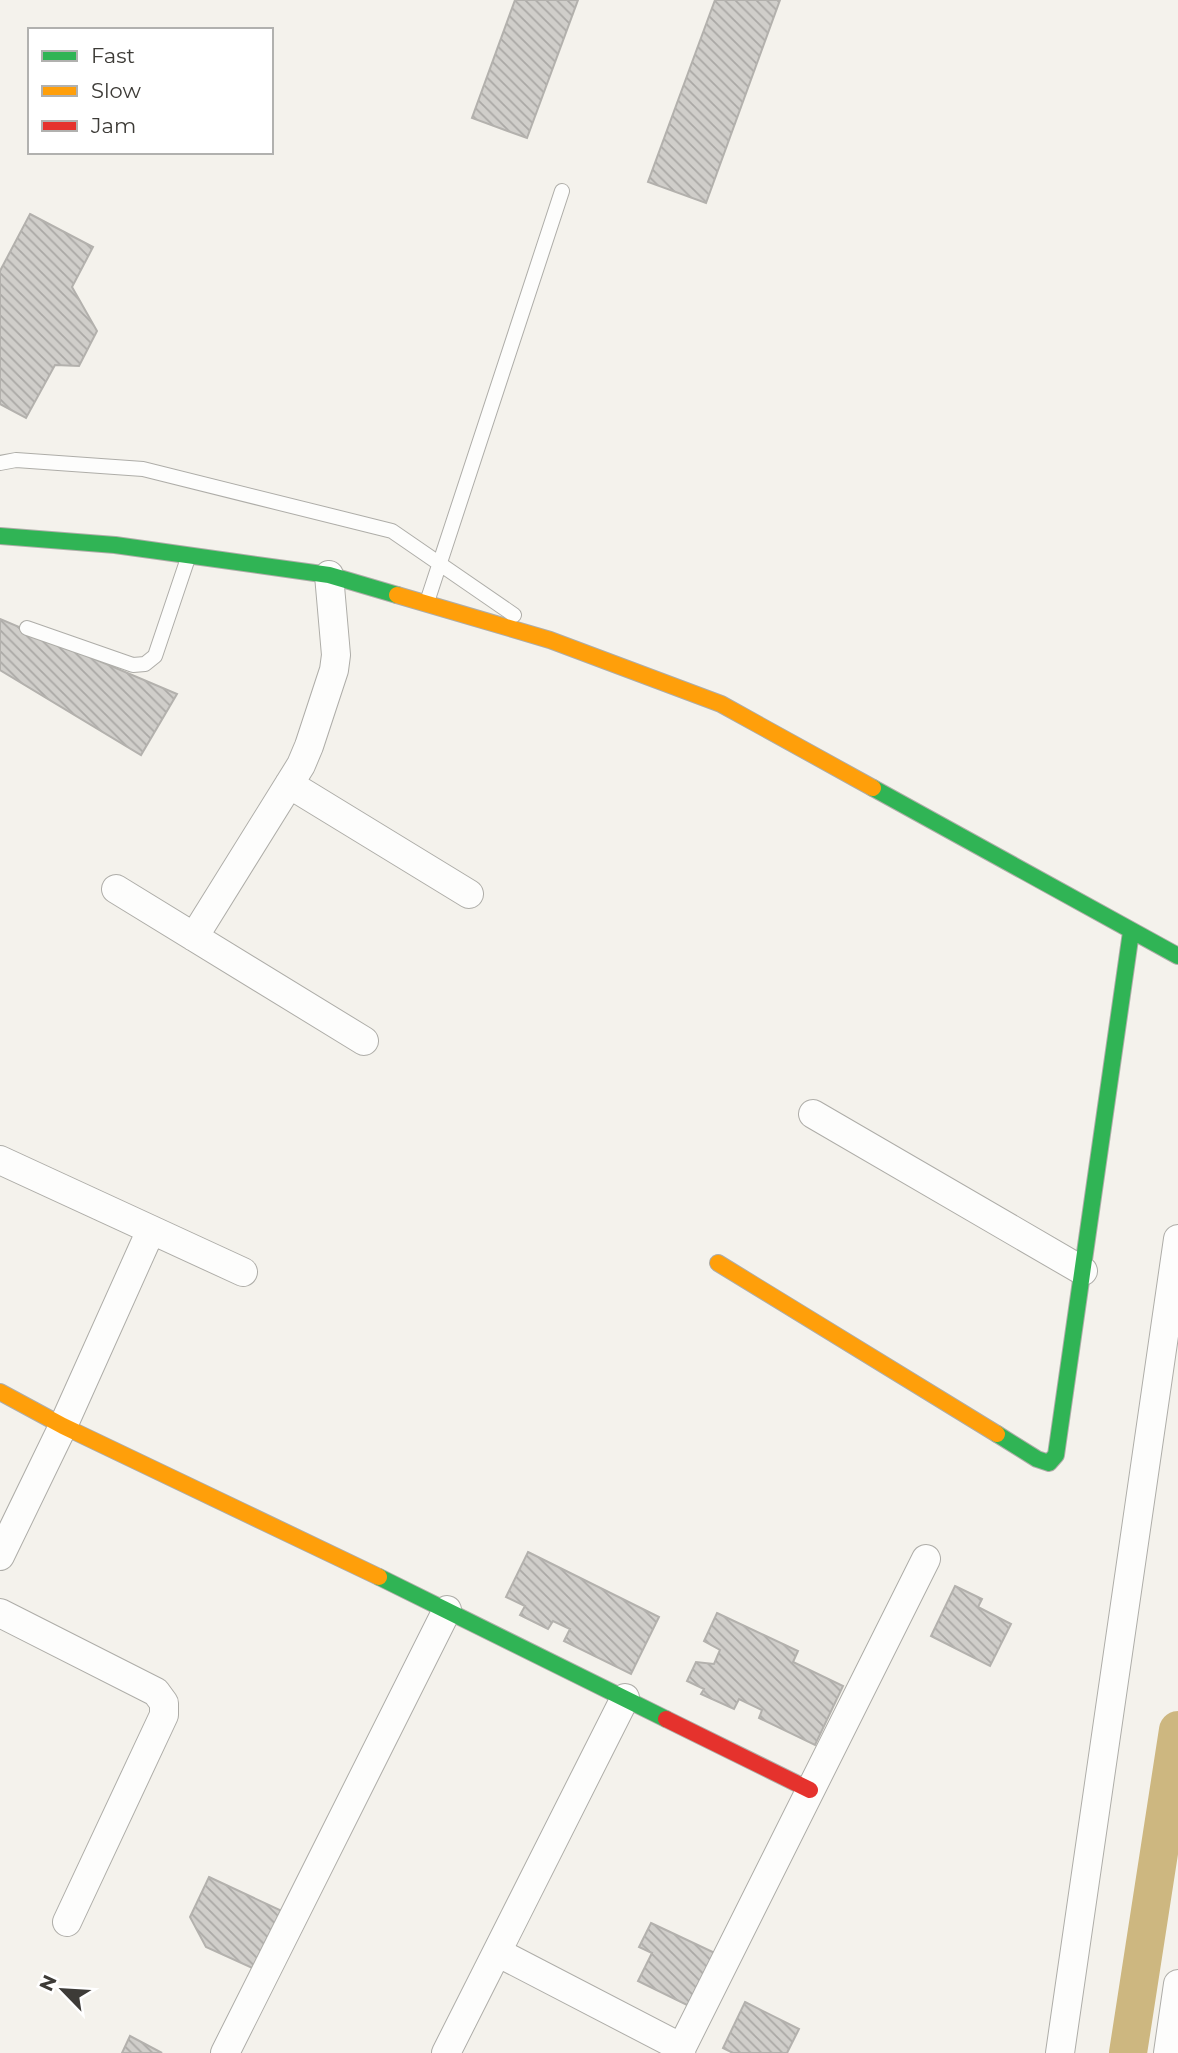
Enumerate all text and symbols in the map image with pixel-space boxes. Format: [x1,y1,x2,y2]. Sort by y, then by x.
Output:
legend [28,28,273,154]
text: Fast [91,43,135,68]
text: Slow [91,78,141,103]
text: Jam [90,113,136,138]
north arrow [28,1955,98,2025]
text: N [34,1971,62,1995]

